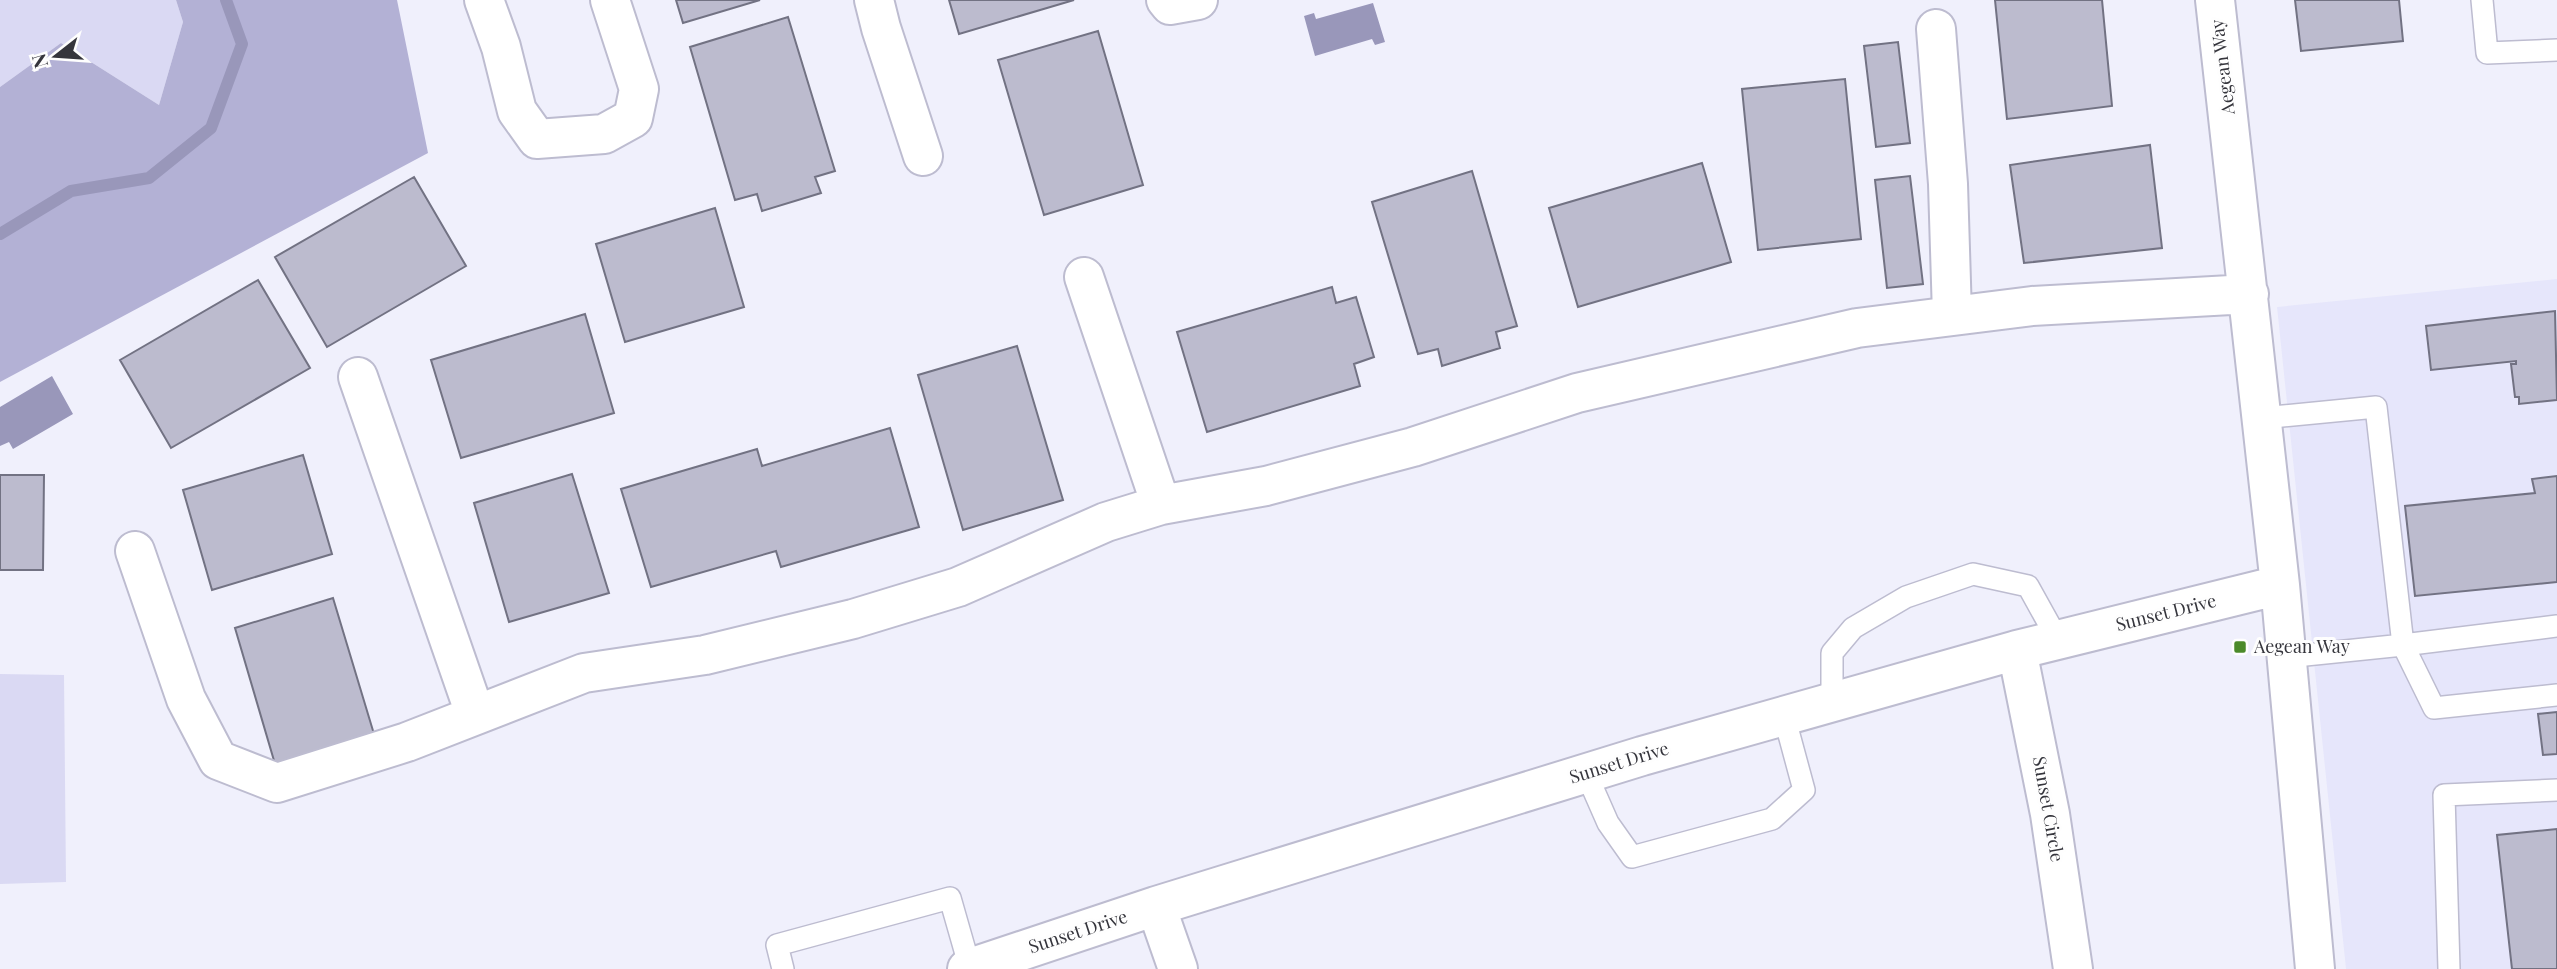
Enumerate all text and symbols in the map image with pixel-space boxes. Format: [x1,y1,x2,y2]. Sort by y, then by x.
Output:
street label: Aegean Way [2204,18,2240,117]
north arrow [21,21,91,91]
text: N [24,51,53,72]
street label: Sunset Drive [2113,588,2218,636]
place label: Aegean Way [2253,634,2350,658]
marker: Aegean Way [2232,639,2248,655]
street label: Sunset Drive [1566,736,1671,789]
street label: Sunset Circle [2028,754,2070,863]
street label: Sunset Drive [1025,904,1130,958]

